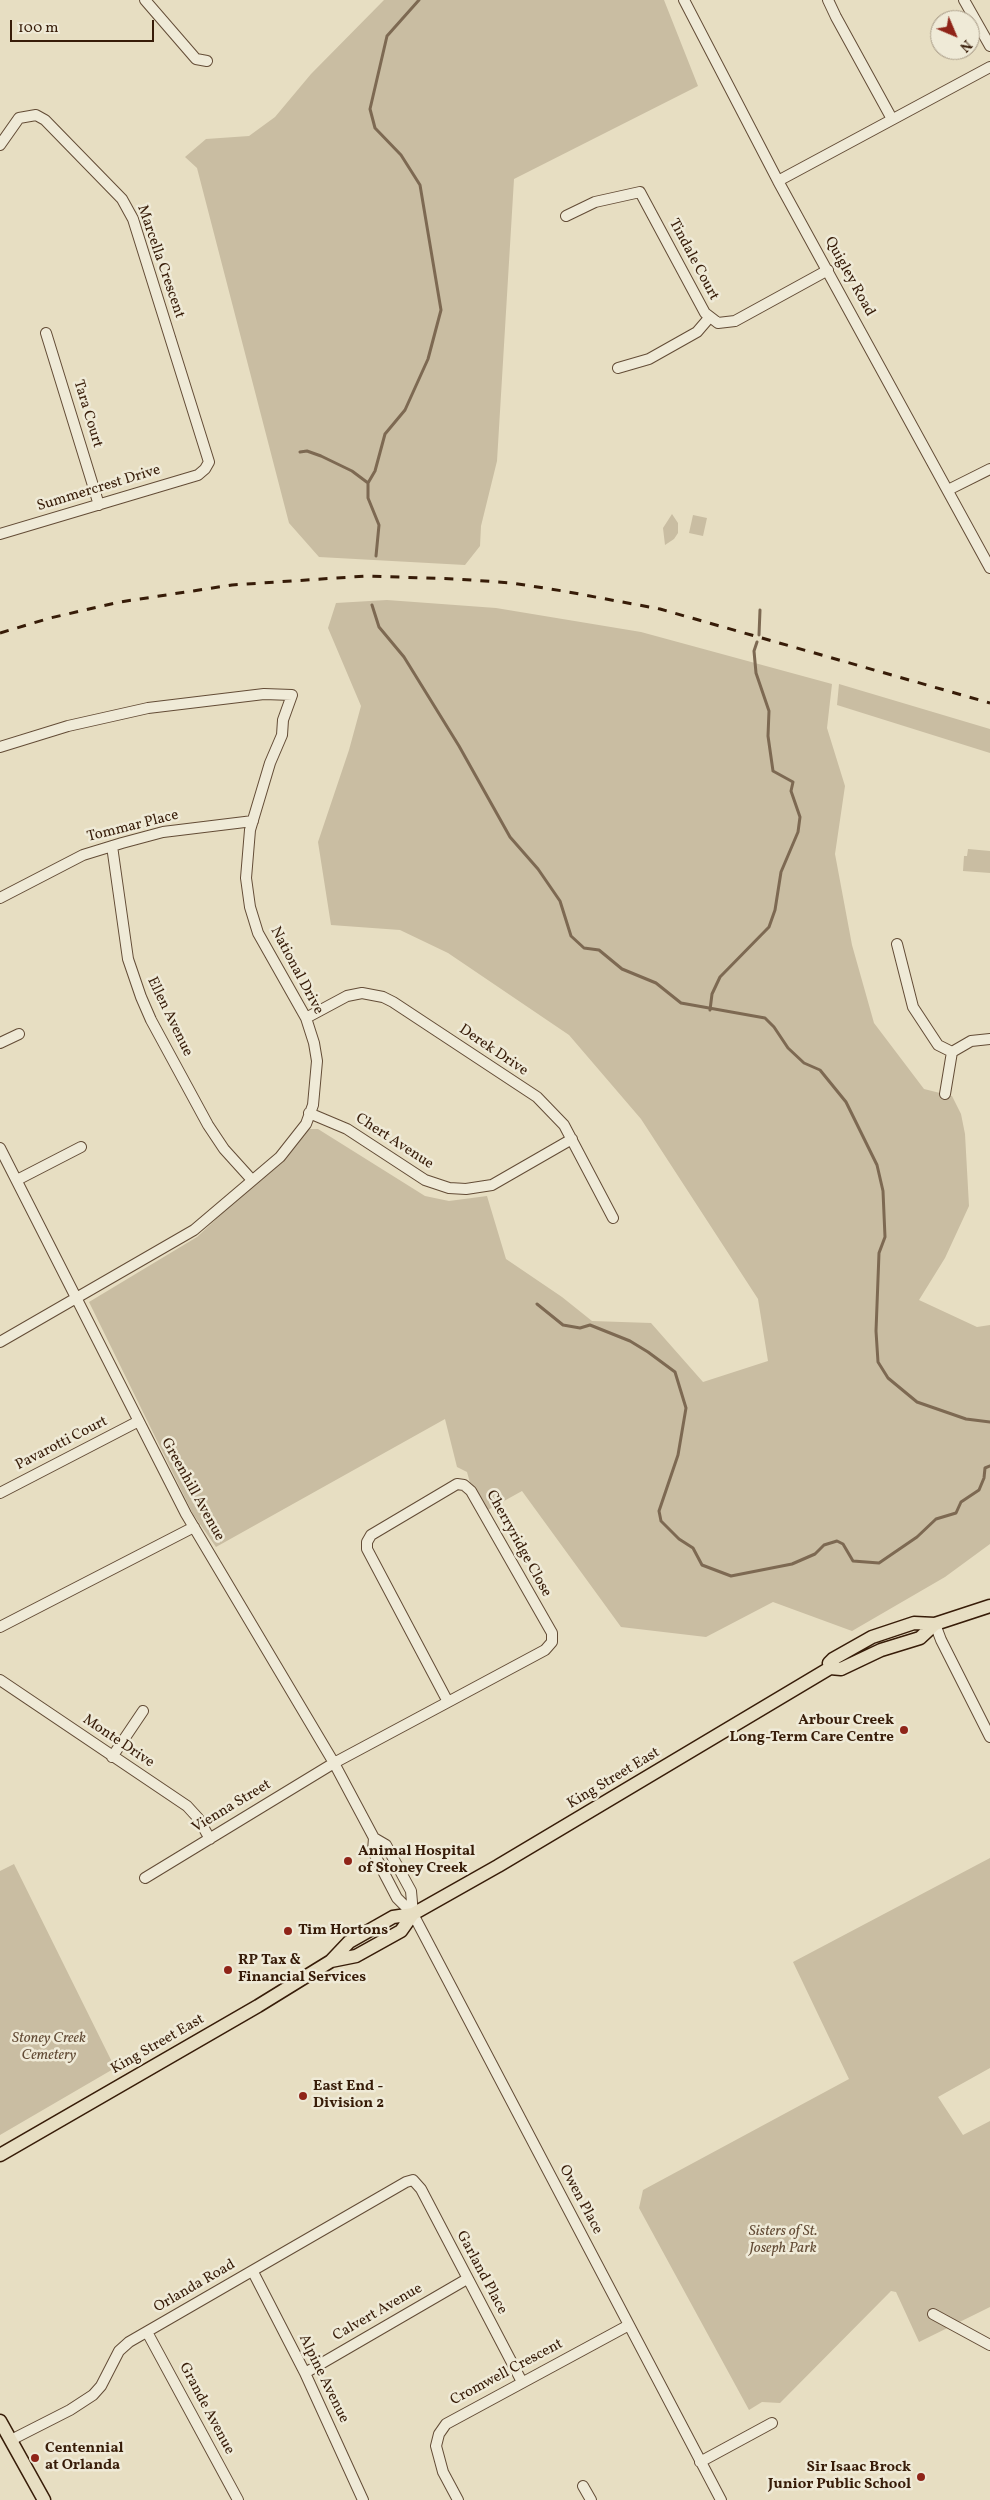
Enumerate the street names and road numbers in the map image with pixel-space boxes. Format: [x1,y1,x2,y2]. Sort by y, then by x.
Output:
street label: Marcella Crescent [132,203,188,321]
street label: Tindale Court [664,216,722,304]
street label: Quigley Road [820,234,878,320]
street label: Tara Court [68,378,106,450]
street label: Summercrest Drive [35,462,163,516]
street label: Tommar Place [85,807,181,847]
street label: National Drive [265,924,327,1018]
street label: Ellen Avenue [142,974,196,1060]
street label: Derek Drive [455,1021,531,1081]
street label: Chert Avenue [352,1110,436,1174]
street label: Pavarotti Court [13,1413,111,1475]
street label: Greenhill Avenue [156,1435,228,1545]
street label: Cherryridge Close [481,1487,555,1601]
street label: Monte Drive [79,1711,157,1773]
street label: King Street East [564,1744,664,1814]
street label: Vienna Street [189,1776,275,1838]
street label: King Street East [108,2011,208,2079]
street label: Owen Place [554,2162,606,2238]
street label: Garland Place [452,2228,510,2318]
street label: Orlanda Road [151,2256,239,2318]
street label: Calvert Avenue [330,2280,426,2346]
street label: Alpine Avenue [294,2332,352,2426]
street label: Cromwell Crescent [448,2336,566,2410]
street label: Grande Avenue [174,2360,238,2458]

